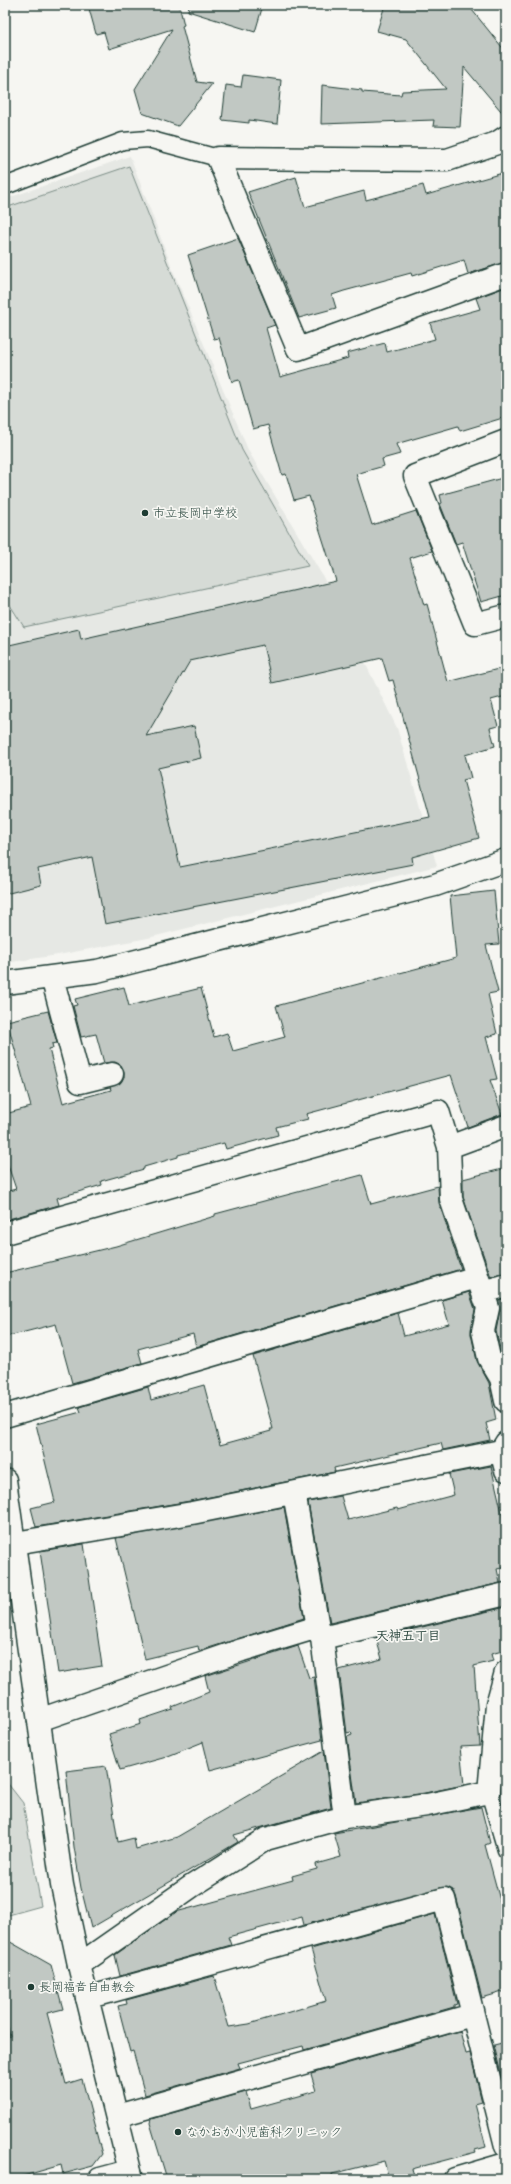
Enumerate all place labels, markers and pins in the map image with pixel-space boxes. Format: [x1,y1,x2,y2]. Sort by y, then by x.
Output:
place label: 市立長岡中学校 [153,503,237,521]
marker: 市立長岡中学校 [140,508,150,518]
place label: 長岡福音自由教会 [39,1977,135,1995]
marker: 長岡福音自由教会 [26,1982,36,1992]
place label: なかおか小児歯科クリニック [186,2122,342,2140]
marker: なかおか小児歯科クリニック [173,2127,183,2137]

